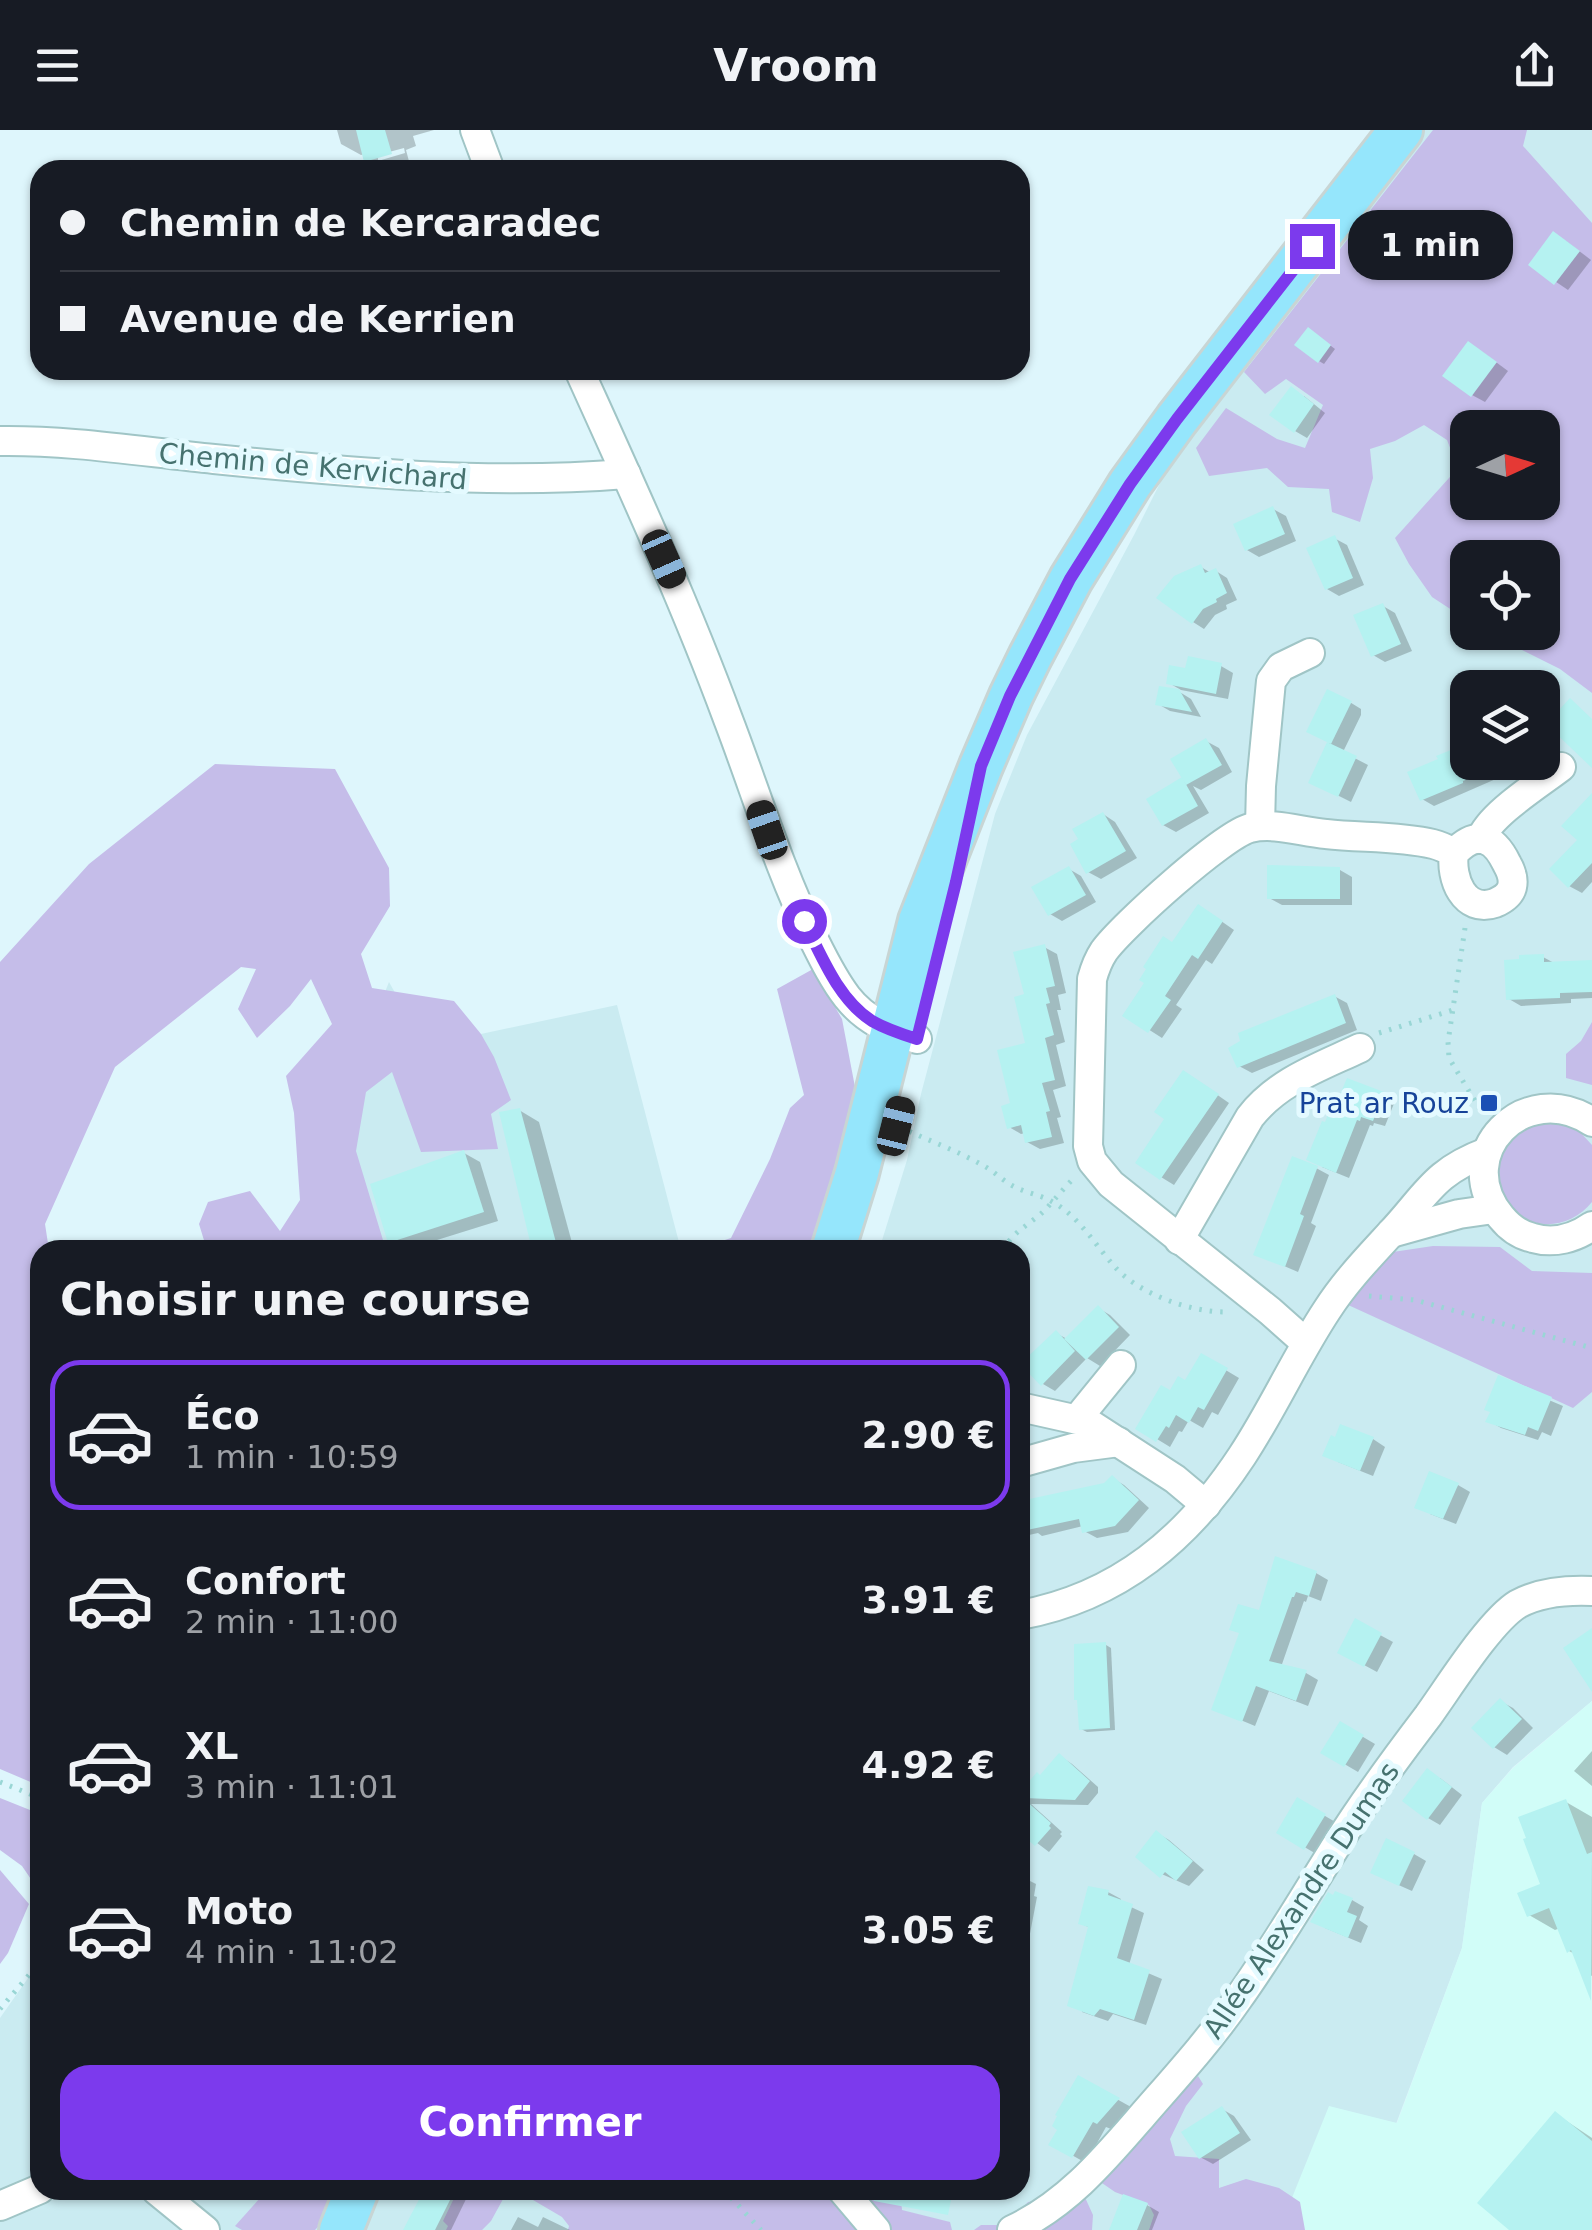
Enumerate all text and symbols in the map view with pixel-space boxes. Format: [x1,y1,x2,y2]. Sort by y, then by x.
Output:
icon: menu [30,38,85,93]
icon: share [1507,38,1562,93]
text: Vroom [713,39,879,92]
text: Chemin de Kercaradec [120,201,601,245]
callout: 1 min [1347,211,1512,281]
route end [1290,224,1335,269]
text: 1 min [1380,226,1481,264]
text: Avenue de Kerrien [120,297,516,341]
north arrow [1450,410,1560,520]
map controls [1450,410,1560,780]
street label: Chemin de Kervichard [157,437,468,496]
car [638,525,690,593]
button: locate [1450,540,1560,650]
button: layers [1450,670,1560,780]
car [743,797,791,863]
route start [782,899,827,944]
place label: Prat ar Rouz [1299,1087,1469,1120]
marker: Prat ar Rouz [1478,1092,1500,1114]
car [874,1093,918,1159]
text: Choisir une course [60,1273,531,1326]
icon: car [65,1390,155,1480]
text: Éco [185,1394,260,1438]
text: 2.90 € [862,1413,995,1457]
text: 1 min · 10:59 [185,1438,399,1476]
icon: car [65,1555,155,1645]
text: Confort [185,1559,346,1603]
text: 3.91 € [862,1578,995,1622]
text: 2 min · 11:00 [185,1603,399,1641]
icon: car [65,1720,155,1810]
text: XL [185,1724,239,1768]
text: 4.92 € [862,1743,995,1787]
street label: Allée Alexandre Dumas [1196,1756,1406,2045]
text: 3 min · 11:01 [185,1768,399,1806]
icon: car [65,1885,155,1975]
text: Moto [185,1889,293,1933]
text: 3.05 € [862,1908,995,1952]
text: 4 min · 11:02 [185,1933,399,1971]
button: Confirmer [60,2065,1000,2180]

